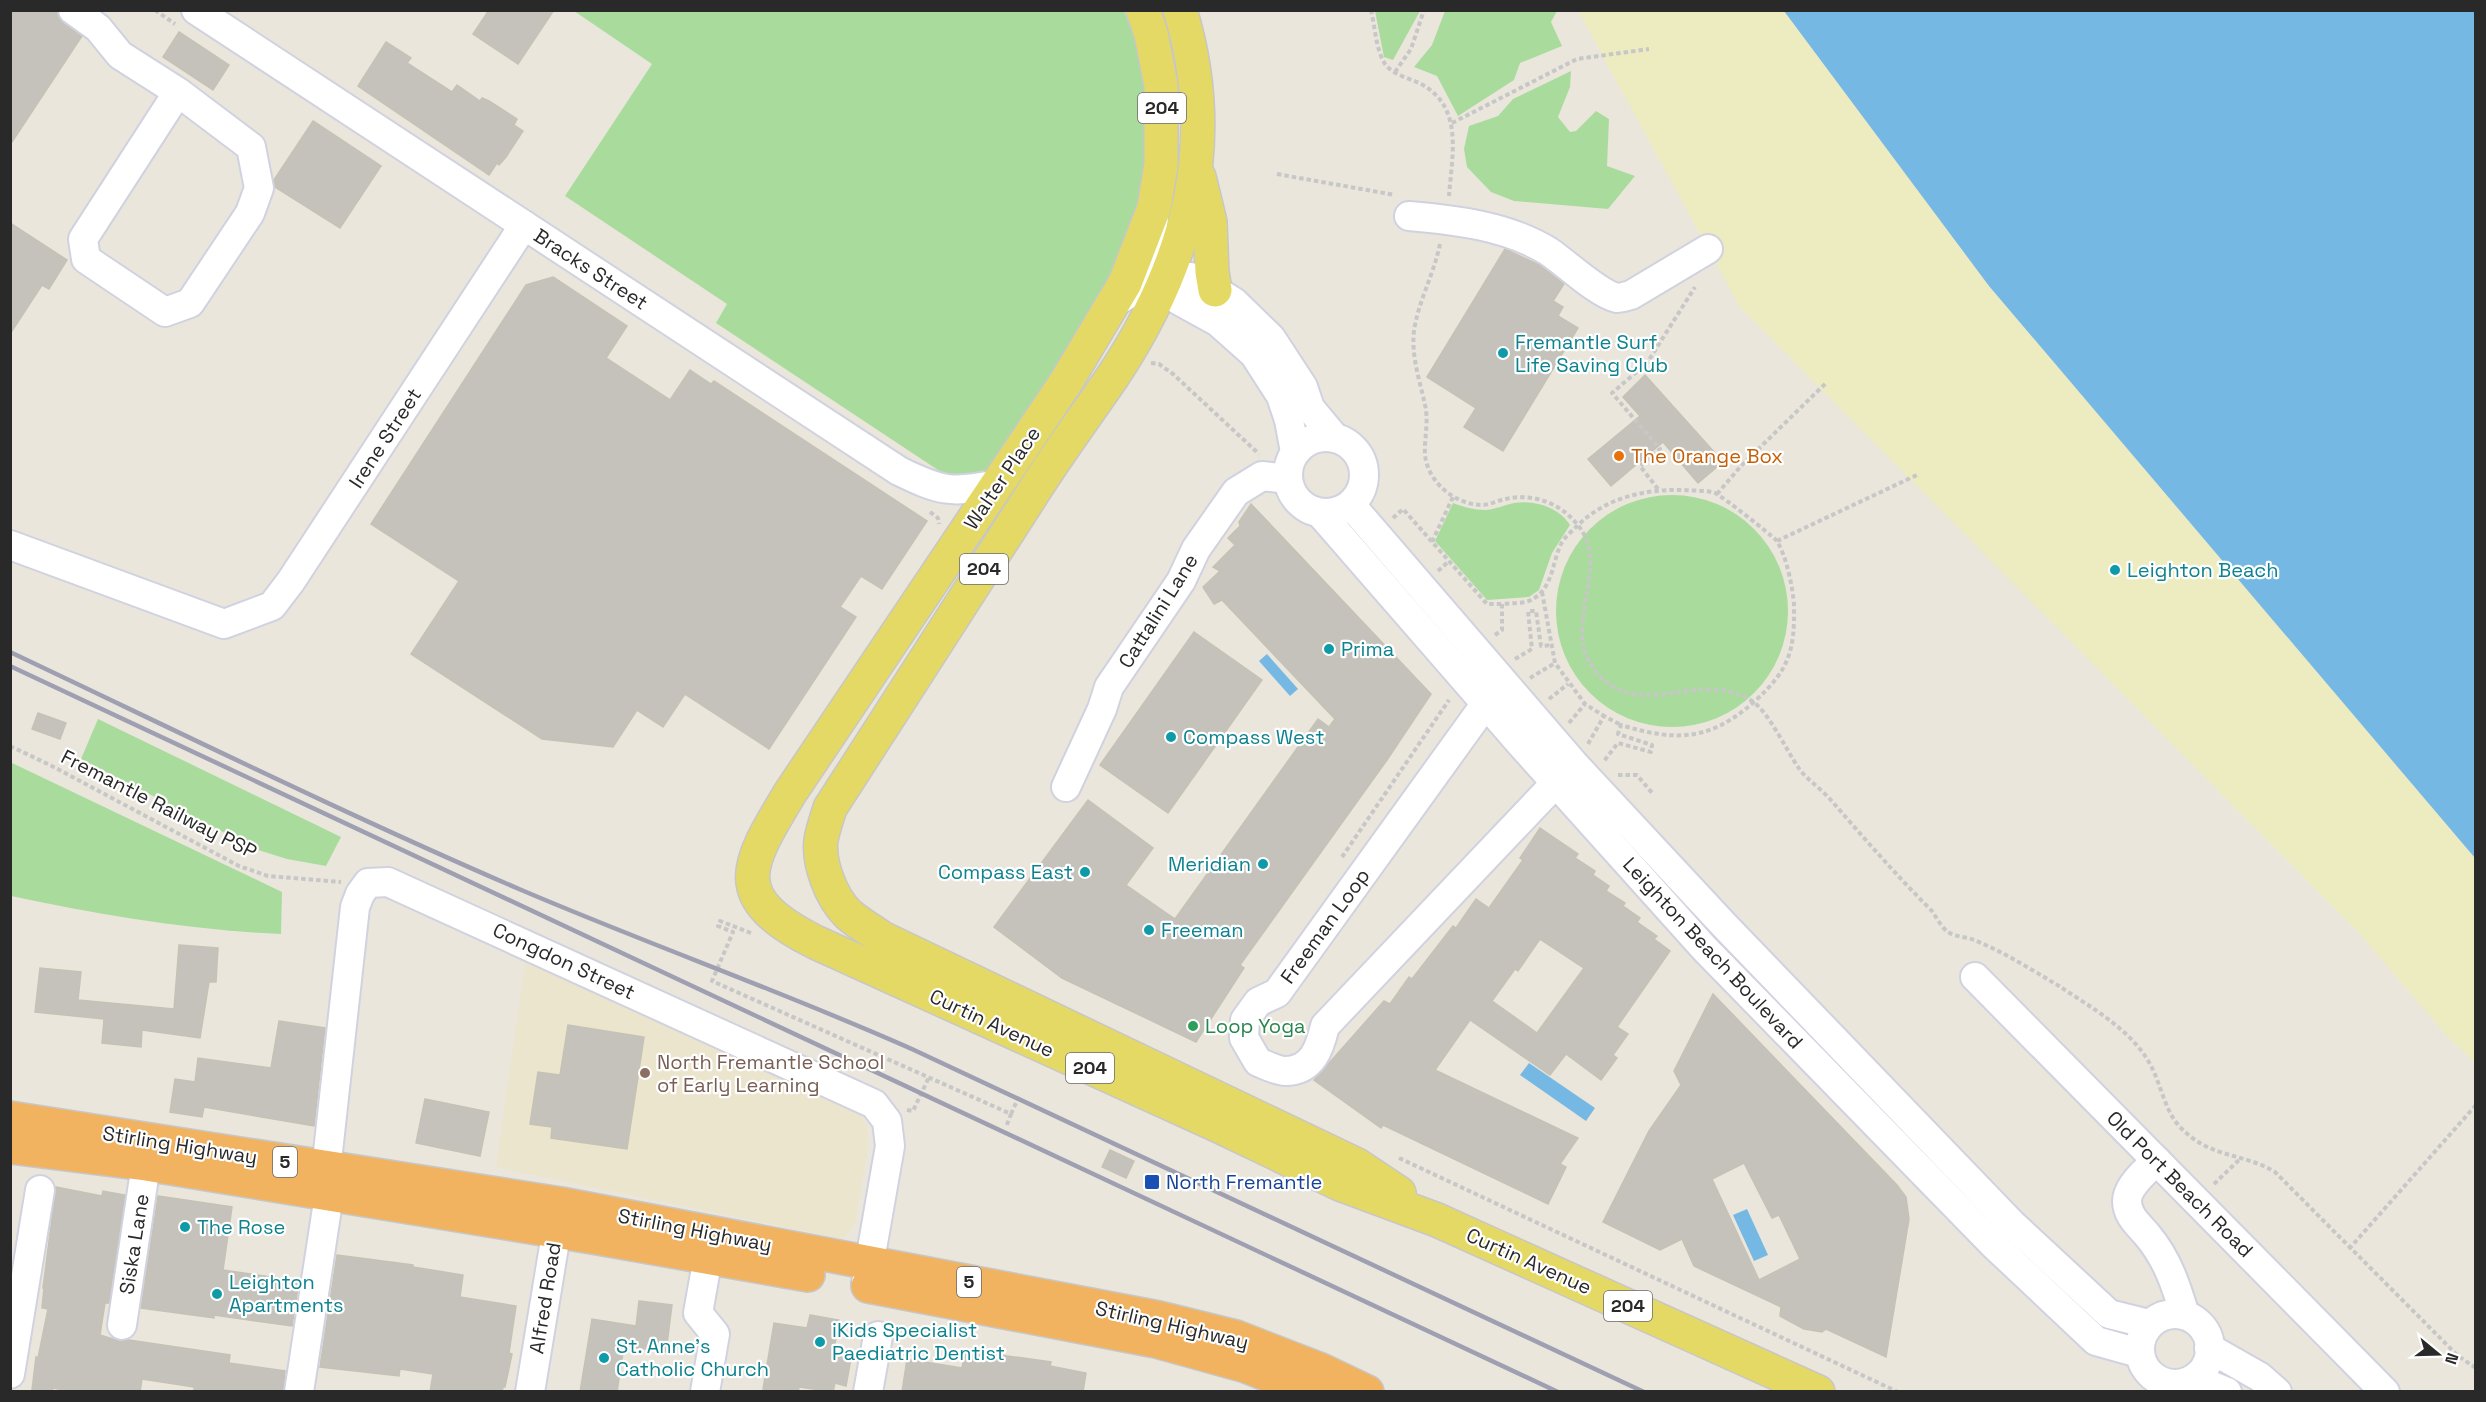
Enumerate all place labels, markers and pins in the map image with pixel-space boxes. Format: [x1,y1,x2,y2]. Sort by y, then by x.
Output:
place label: Fremantle Surf Life Saving Club [1515,329,1668,378]
marker: Fremantle Surf Life Saving Club [1496,346,1510,360]
place label: The Orange Box [1631,443,1783,469]
marker: The Orange Box [1612,449,1626,463]
place label: Leighton Beach [2127,557,2279,583]
marker: Leighton Beach [2108,563,2122,577]
place label: Prima [1341,636,1394,662]
marker: Prima [1322,642,1336,656]
place label: Compass West [1183,724,1324,750]
marker: Compass West [1164,730,1178,744]
place label: Meridian [1168,851,1251,877]
marker: Meridian [1256,857,1270,871]
place label: Compass East [938,859,1073,885]
marker: Compass East [1078,865,1092,879]
place label: Freeman [1161,917,1244,943]
marker: Freeman [1142,923,1156,937]
place label: Loop Yoga [1205,1013,1306,1039]
marker: Loop Yoga [1186,1019,1200,1033]
place label: North Fremantle School of Early Learning [657,1049,884,1098]
marker: North Fremantle School of Early Learning [638,1066,652,1080]
place label: North Fremantle [1166,1169,1322,1195]
marker: North Fremantle [1143,1173,1161,1191]
place label: The Rose [197,1214,285,1240]
marker: The Rose [178,1220,192,1234]
place label: Leighton Apartments [229,1269,343,1318]
marker: Leighton Apartments [210,1287,224,1301]
place label: iKids Specialist Paediatric Dentist [832,1317,1005,1366]
place label: St. Anne's Catholic Church [616,1333,769,1382]
marker: iKids Specialist Paediatric Dentist [813,1335,827,1349]
marker: St. Anne's Catholic Church [597,1351,611,1365]

